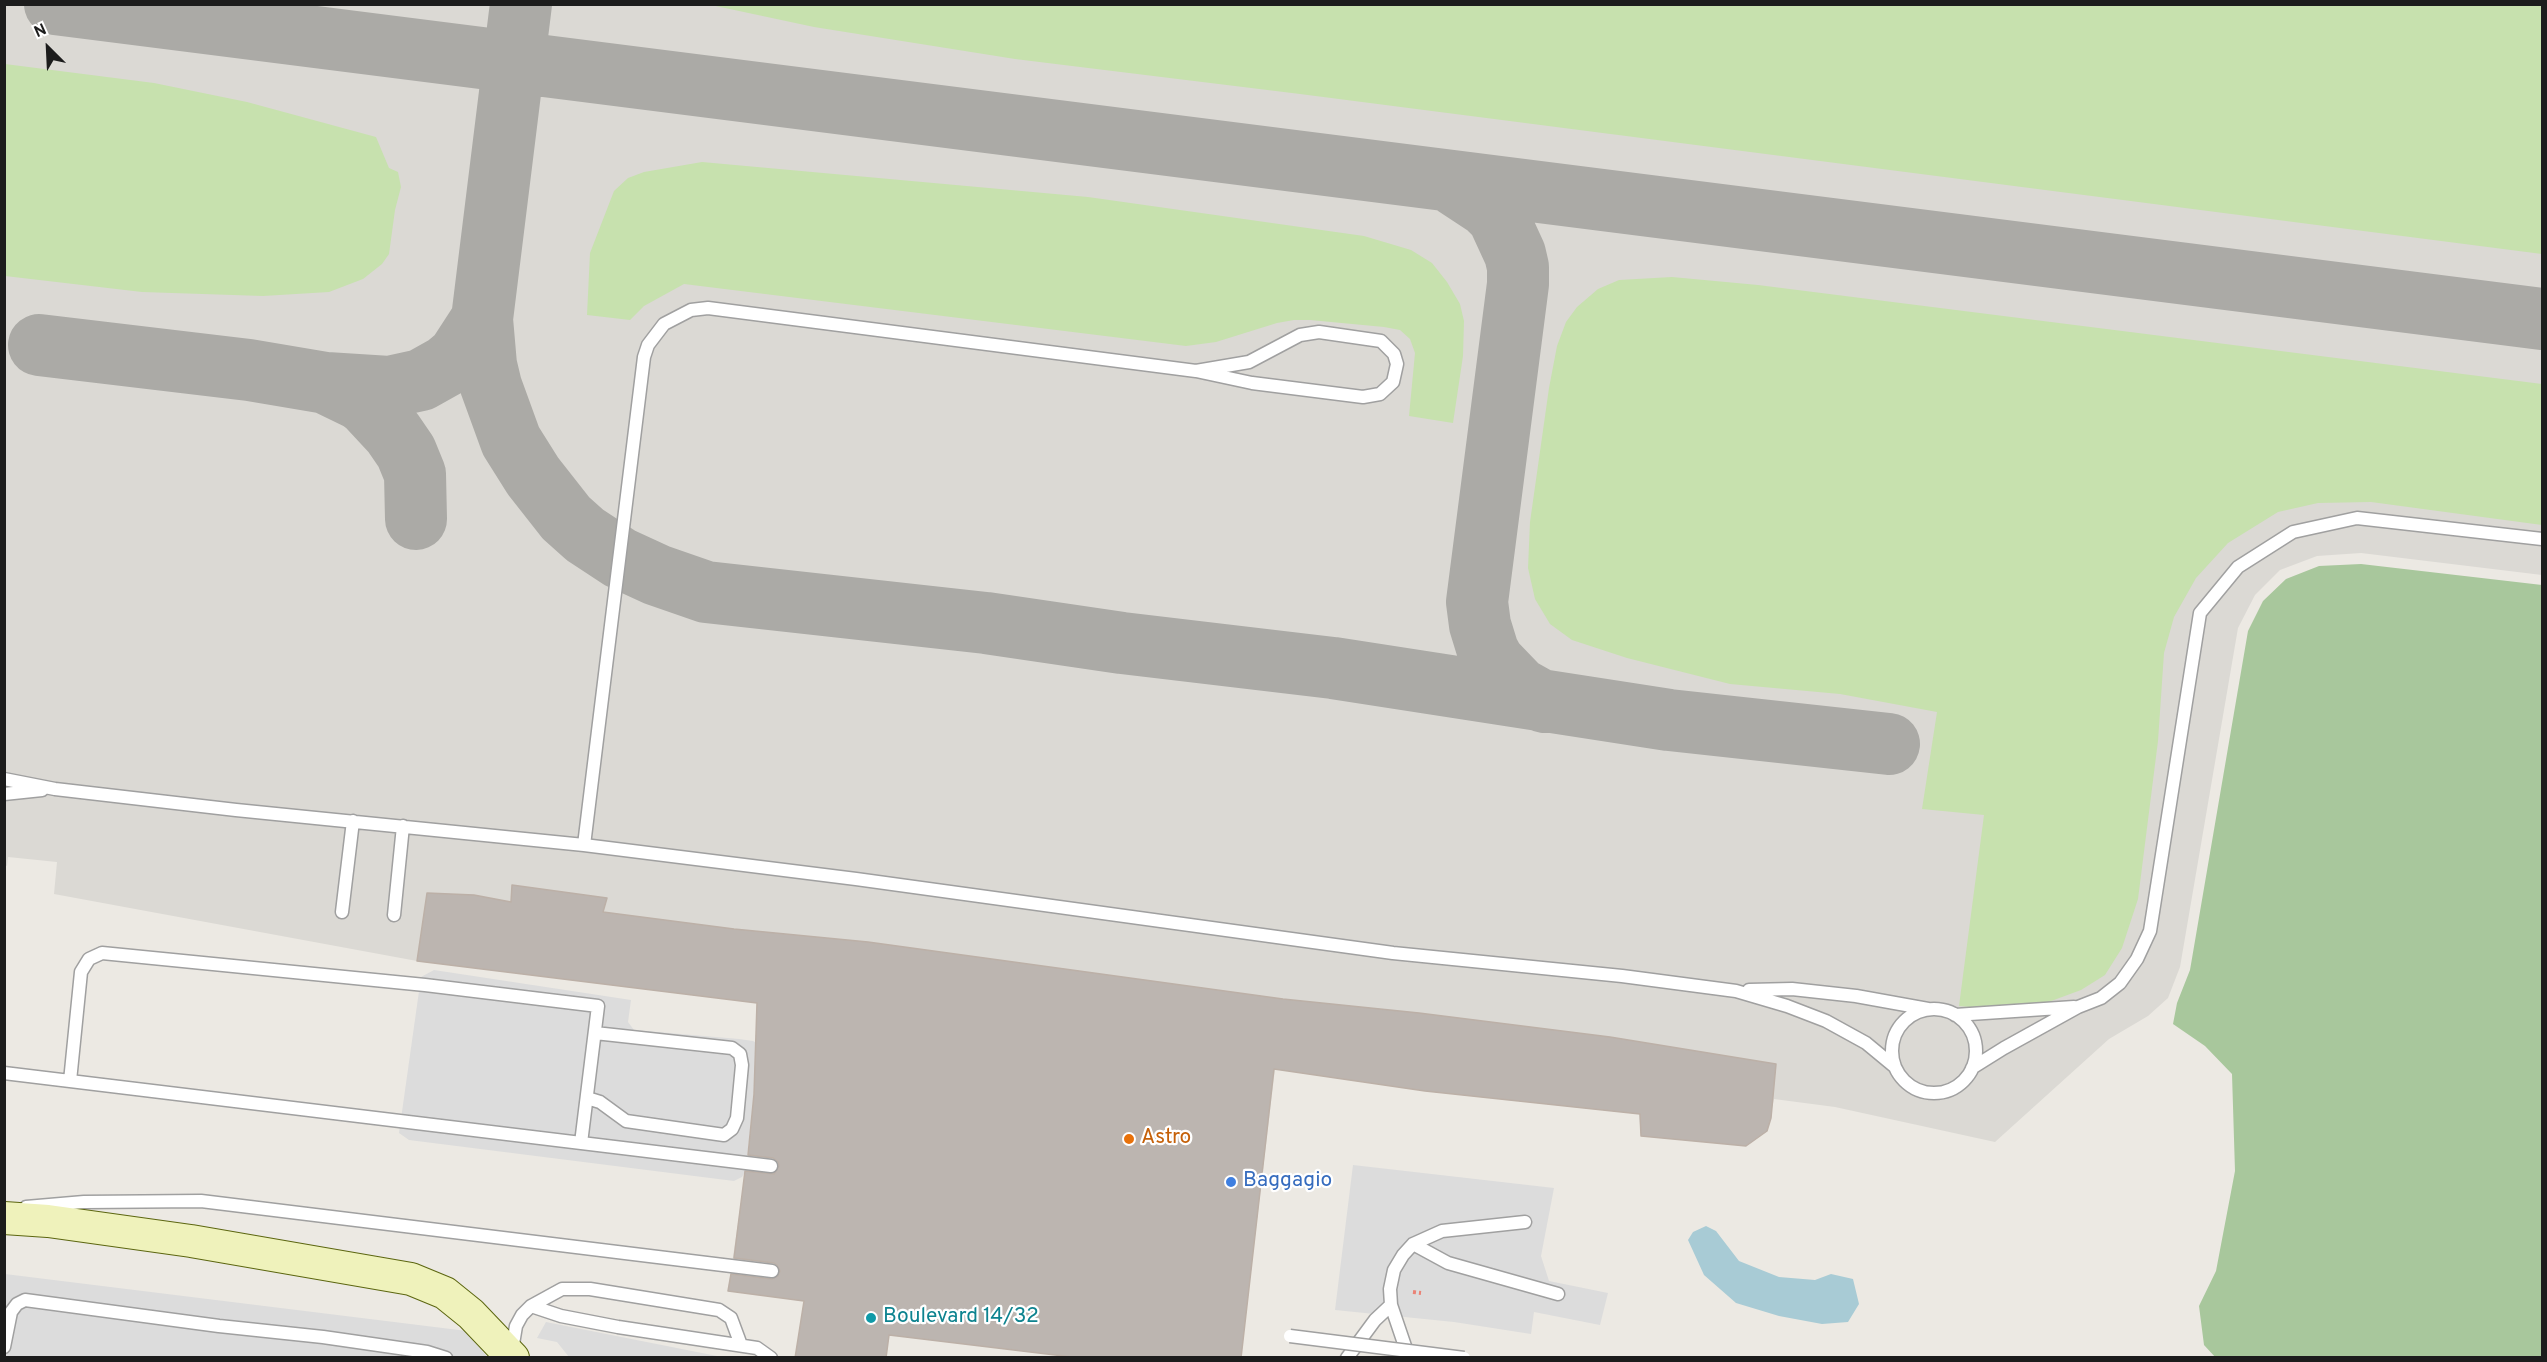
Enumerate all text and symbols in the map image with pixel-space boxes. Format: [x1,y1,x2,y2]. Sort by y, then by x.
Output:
north arrow [18,18,78,78]
text: N [31,20,50,43]
place label: Astro [1141,1126,1191,1152]
marker: Astro [1122,1132,1136,1146]
place label: Baggagio [1243,1169,1332,1195]
marker: Baggagio [1224,1175,1238,1189]
place label: Boulevard 14/32 [883,1305,1039,1331]
marker: Boulevard 14/32 [864,1311,878,1325]

